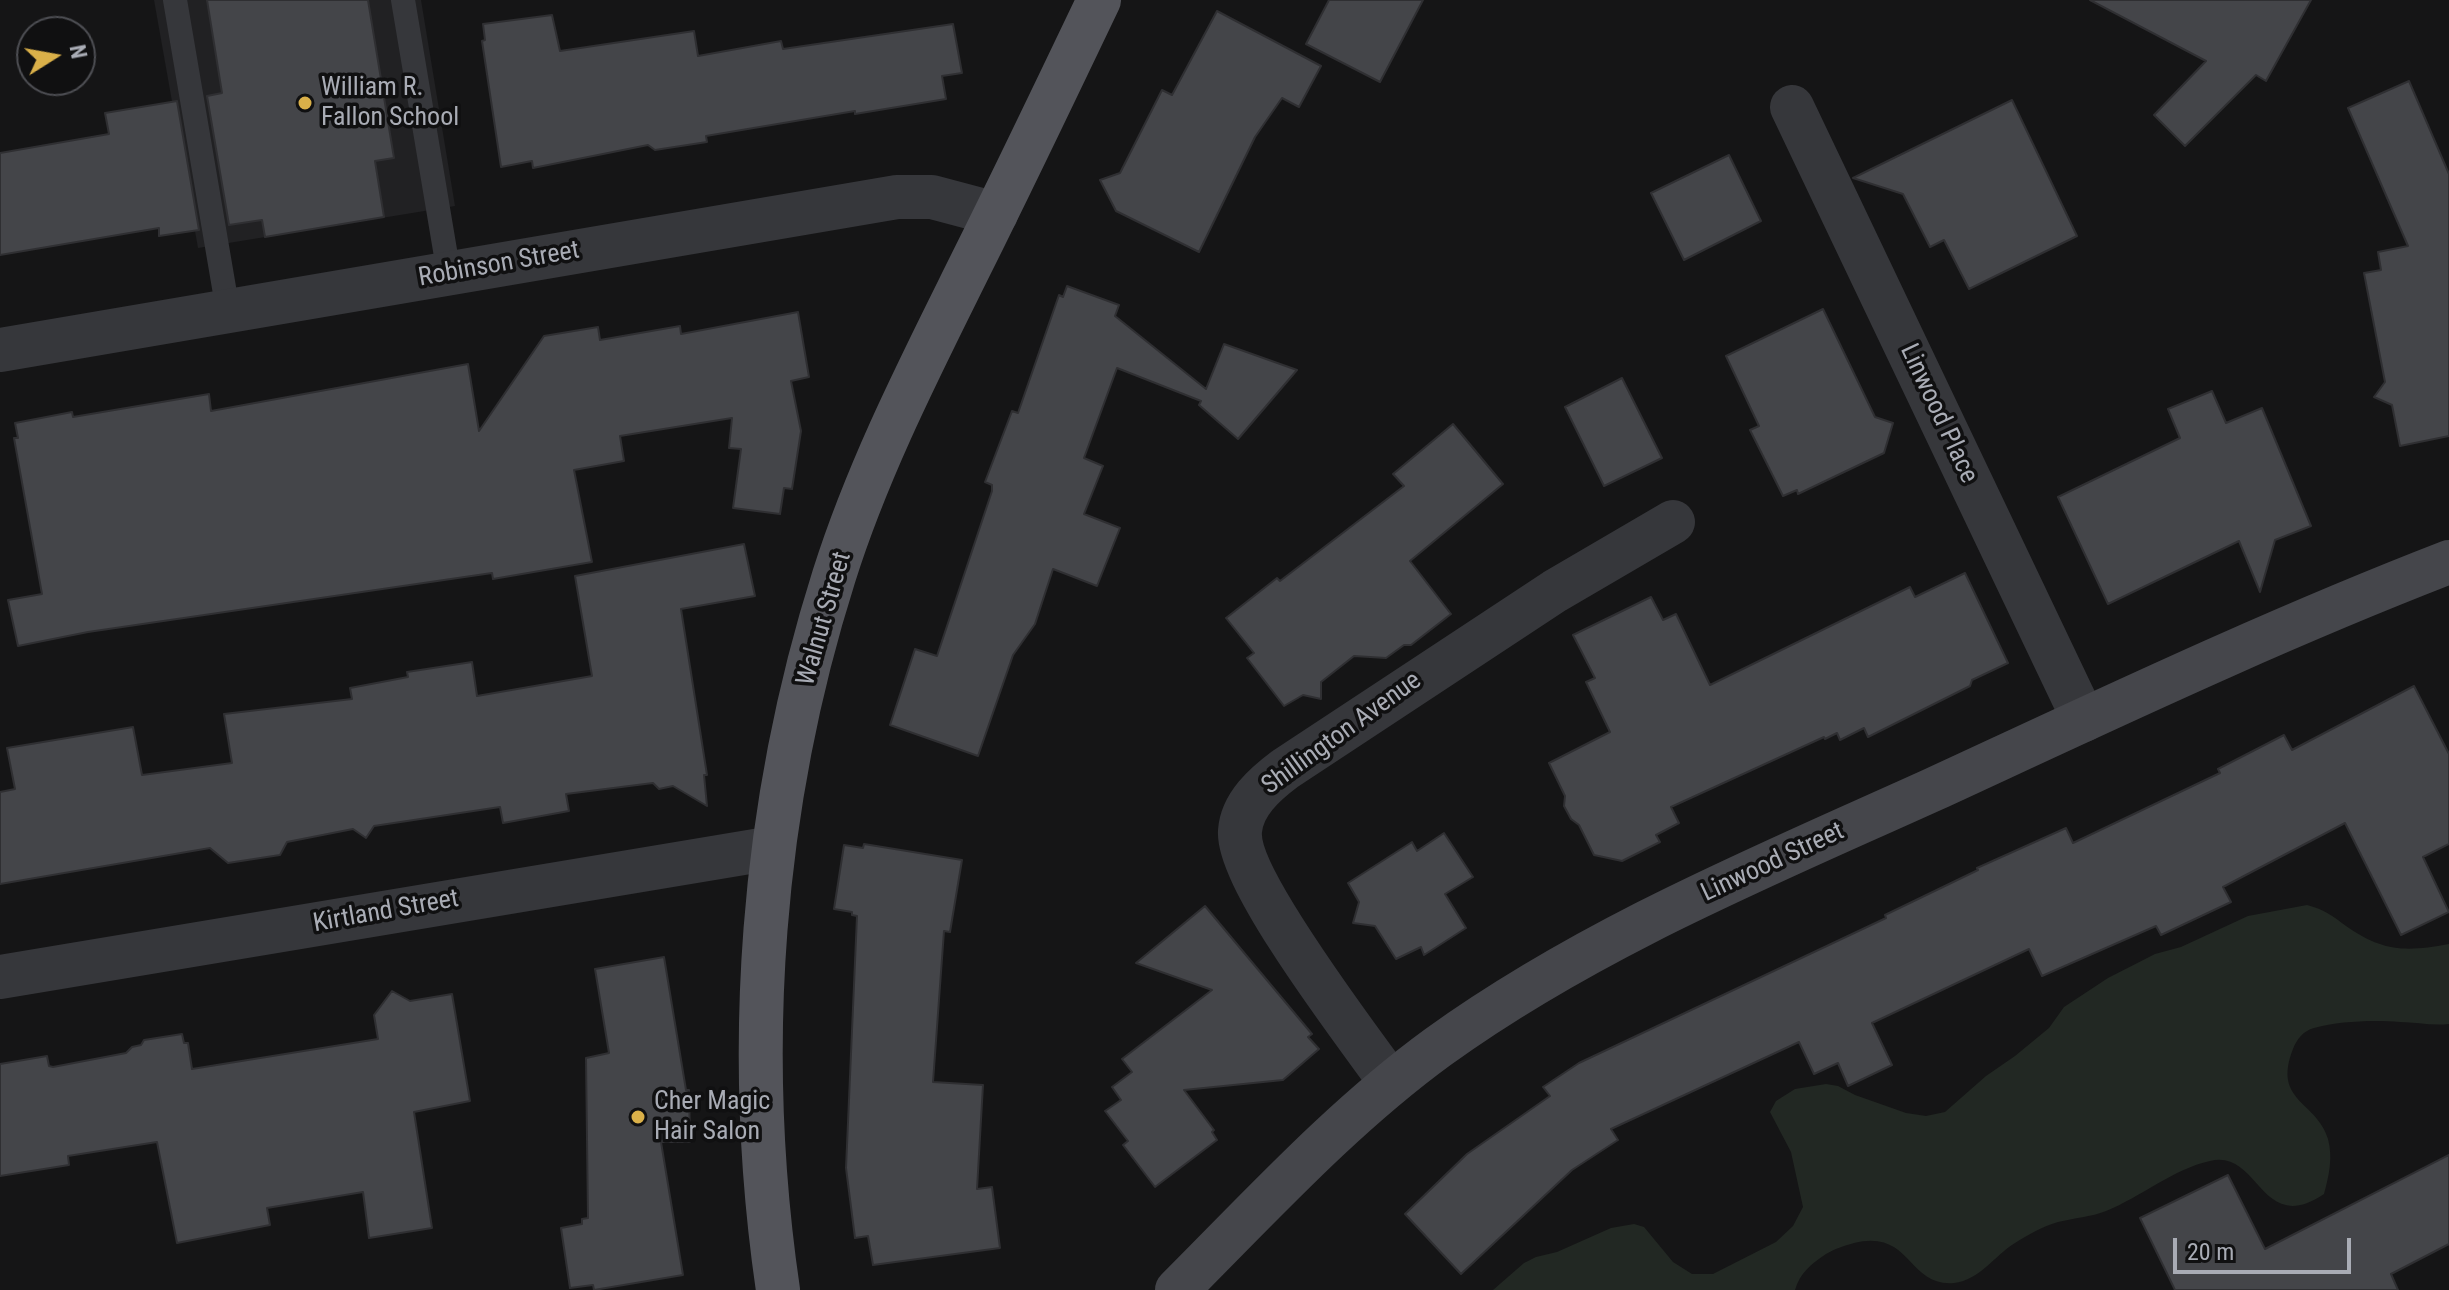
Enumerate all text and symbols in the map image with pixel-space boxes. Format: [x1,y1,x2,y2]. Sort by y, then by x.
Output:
north arrow [16,16,96,96]
text: N [65,43,92,61]
place label: William R. Fallon School [321,72,459,134]
marker: William R. Fallon School [296,94,314,112]
street label: Robinson Street [416,236,582,294]
street label: Linwood Place [1892,340,1984,488]
street label: Walnut Street [791,549,859,689]
street label: Shillington Avenue [1256,666,1428,802]
street label: Linwood Street [1697,816,1849,910]
street label: Kirtland Street [311,884,461,940]
place label: Cher Magic Hair Salon [654,1086,770,1148]
marker: Cher Magic Hair Salon [629,1108,647,1126]
scale bar [2177,1222,2355,1272]
text: 20 m [2187,1238,2234,1266]

